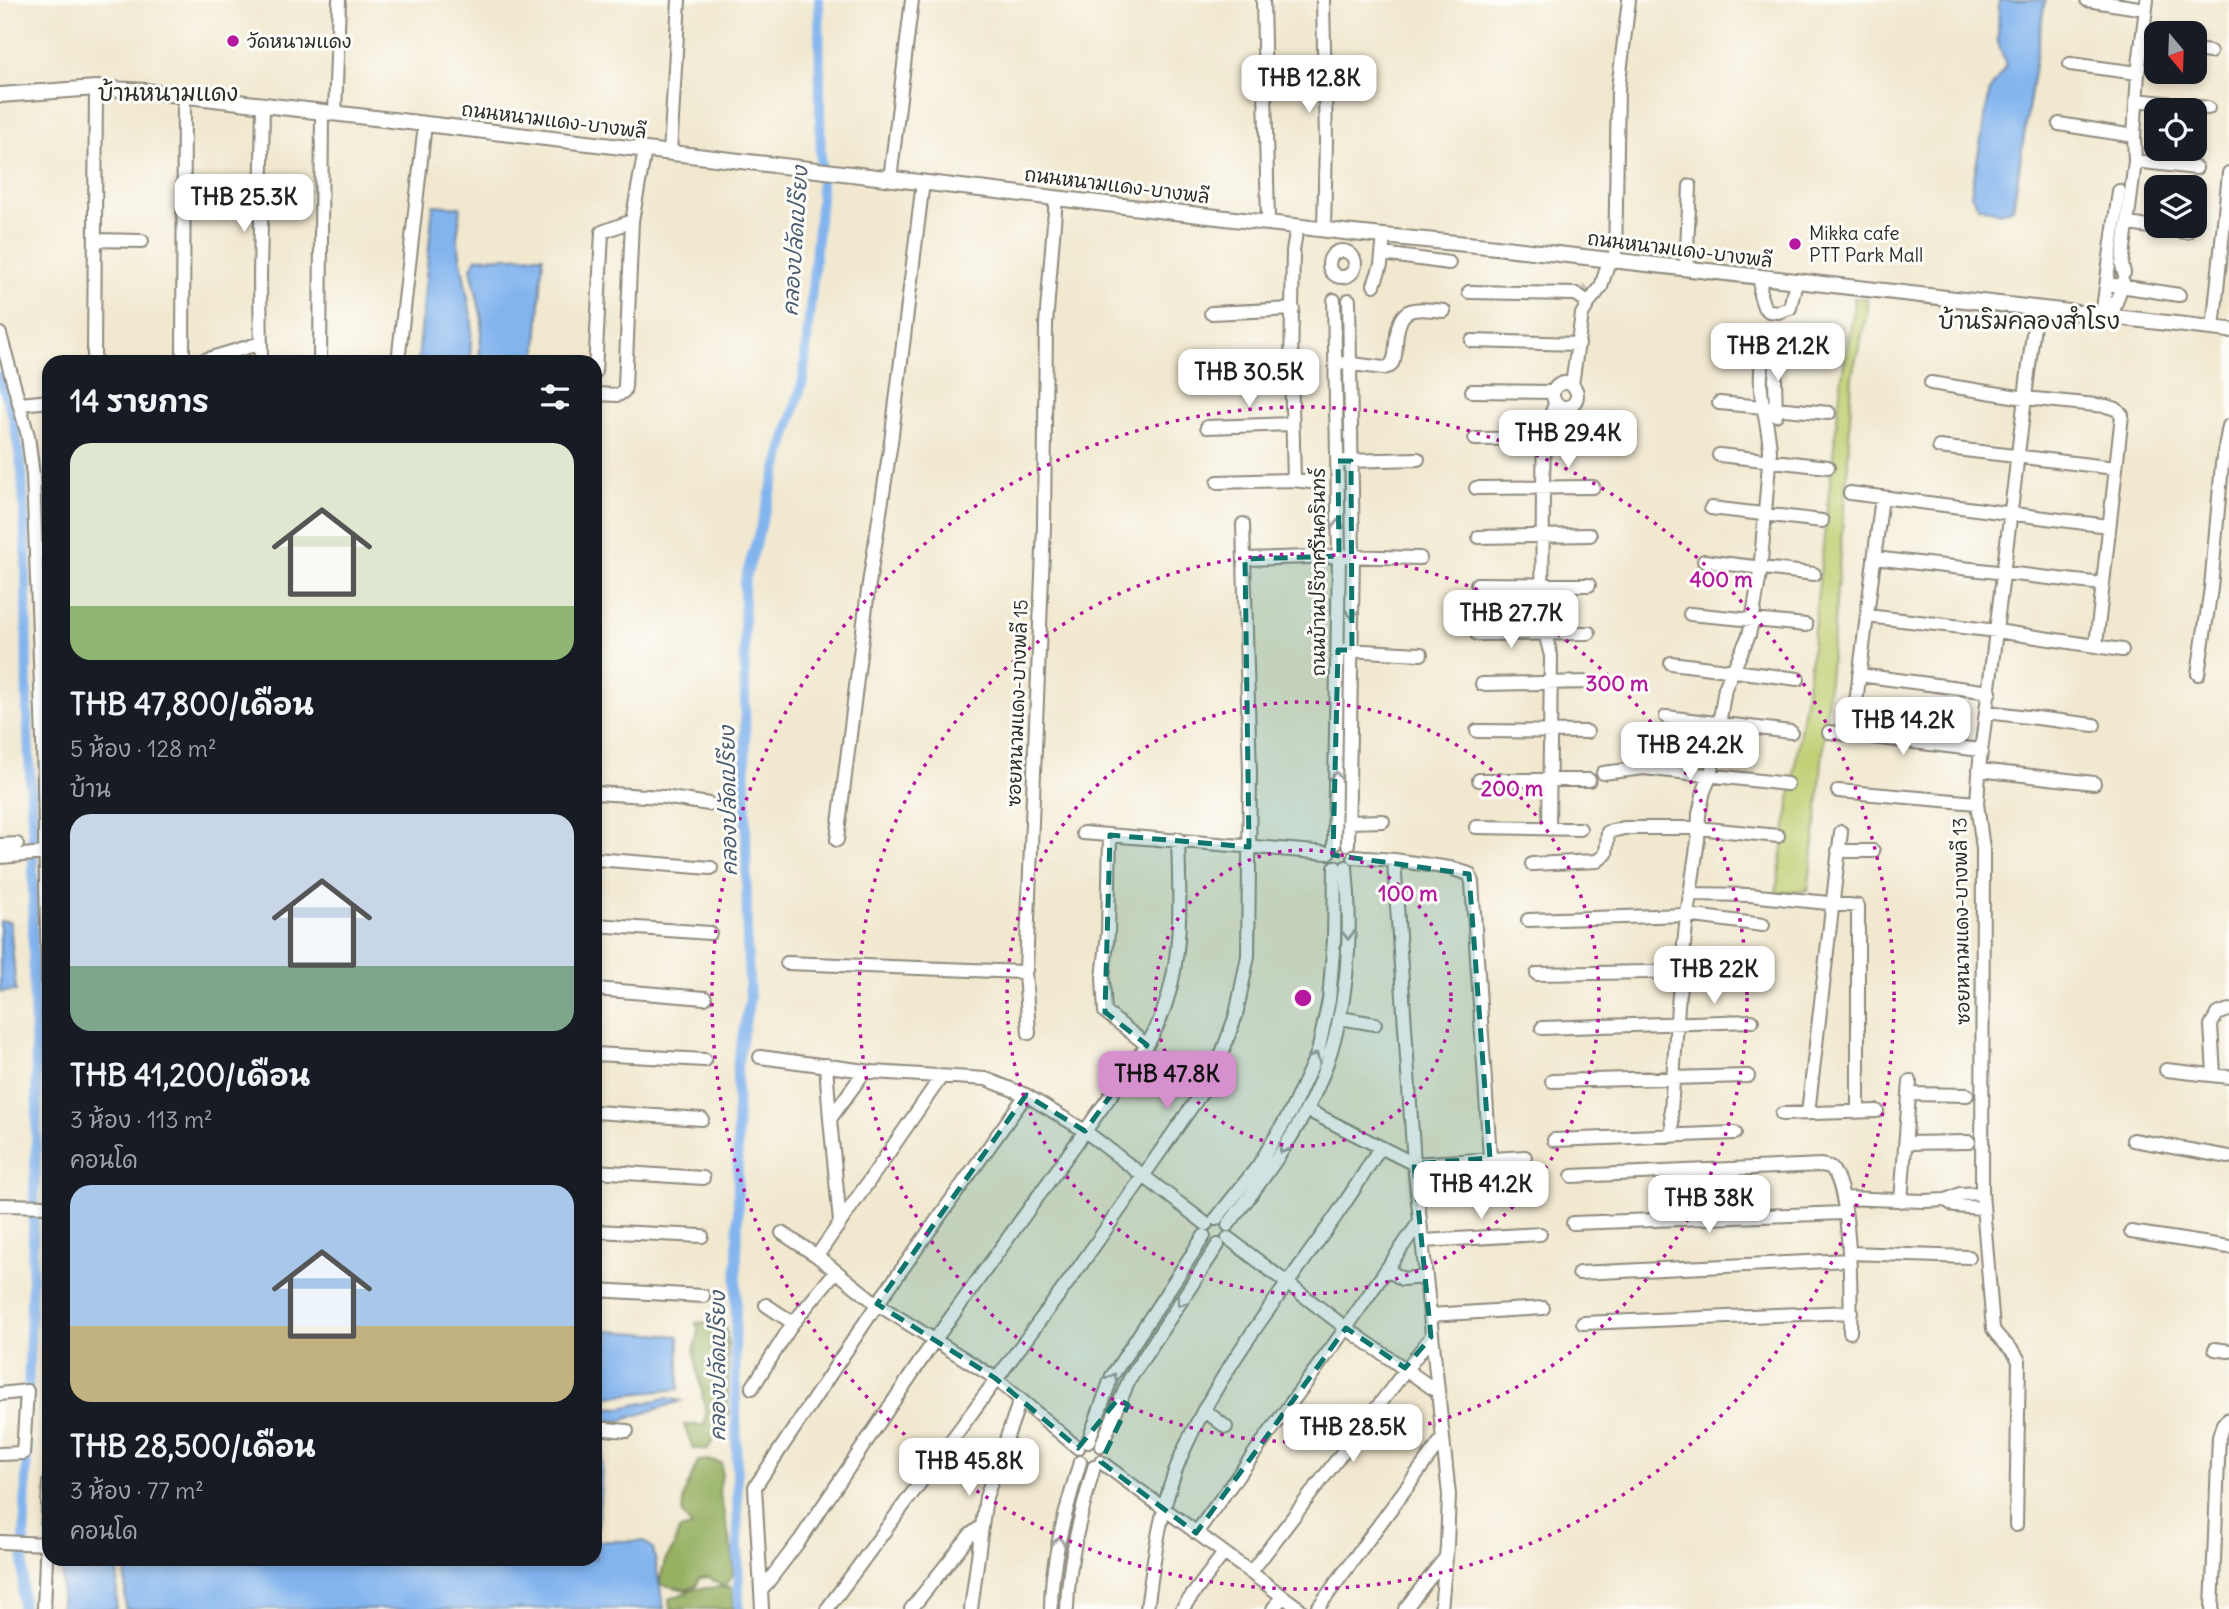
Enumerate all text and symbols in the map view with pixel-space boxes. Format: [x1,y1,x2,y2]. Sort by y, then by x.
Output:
north arrow [2144,21,2207,84]
map controls [2144,21,2207,238]
place label: วัดหนามแดง [247,29,351,53]
marker: วัดหนามแดง [225,33,241,49]
pin: THB 12.8K [1229,55,1389,115]
text: THB 12.8K [1257,63,1361,92]
district label: บ้านหนามแดง [98,78,238,107]
street label: ถนนหนามแดง-บางพลี [460,97,648,143]
button: locate [2144,98,2207,161]
street label: ถนนหนามแดง-บางพลี [1023,162,1211,208]
water label: คลองปลัดเปรียง [776,163,814,317]
pin: THB 25.3K [164,174,324,234]
button: layers [2144,175,2207,238]
text: THB 25.3K [191,182,297,211]
place label: Mikka cafe PTT Park Mall [1809,221,1923,267]
street label: ถนนหนามแดง-บางพลี [1586,226,1774,272]
marker: Mikka cafe PTT Park Mall [1787,236,1803,252]
district label: บ้านริมคลองสำโรง [1938,305,2120,335]
pin: THB 21.2K [1698,324,1858,383]
text: THB 21.2K [1727,331,1829,360]
pin: THB 30.5K [1169,350,1329,409]
text: THB 30.5K [1194,357,1304,386]
icon: filters [536,378,574,416]
text: 14 รายการ [70,382,209,420]
pin: THB 29.4K [1488,410,1648,470]
text: THB 29.4K [1515,418,1621,447]
street label: ถนนบ้านปรีชาศรีนครินทร์ [1306,467,1330,676]
icon: home [259,489,385,615]
one-way arrow [1330,519,1346,529]
text: 400 m [1689,566,1753,593]
pin: THB 27.7K [1431,590,1591,650]
text: THB 27.7K [1459,598,1563,627]
street label: ซอยหนามแดง-บางพลี 15 [1001,599,1033,807]
one-way arrow [1344,609,1360,619]
text: 300 m [1586,670,1649,697]
text: THB 47,800/เดือน [70,685,314,723]
pin: THB 14.2K [1823,698,1983,757]
text: THB 14.2K [1851,705,1955,734]
pin: THB 24.2K [1610,722,1770,782]
water label: คลองปลัดเปรียง [713,724,743,876]
text: THB 24.2K [1637,730,1743,759]
text: 5 ห้อง · 128 m² [70,734,217,763]
one-way arrow [1328,771,1344,781]
text: บ้าน [70,774,111,803]
text: 200 m [1481,775,1544,802]
street label: ซอยหนามแดง-บางพลี 13 [1947,817,1975,1025]
icon: home [259,860,385,986]
text: 100 m [1378,880,1438,907]
one-way arrow [1340,931,1356,941]
pin: THB 22K [1649,946,1779,1006]
text: THB 22K [1670,954,1758,983]
centre of rings [1291,986,1315,1010]
pin: THB 47.8K [1087,1052,1247,1111]
one-way arrow [1307,1052,1321,1064]
text: THB 41,200/เดือน [70,1056,310,1094]
text: THB 47.8K [1114,1059,1220,1088]
text: 3 ห้อง · 113 m² [70,1105,213,1134]
one-way arrow [1278,1142,1291,1155]
text: คอนโด [70,1145,138,1174]
pin: THB 41.2K [1401,1162,1561,1221]
text: THB 41.2K [1430,1169,1532,1198]
pin: THB 38K [1644,1176,1774,1235]
text: THB 38K [1664,1183,1754,1212]
icon: home [259,1231,385,1357]
water label: คลองปลัดเปรียง [704,1289,731,1441]
one-way arrow [1176,1294,1189,1307]
one-way arrow [1105,1373,1119,1385]
pin: THB 28.5K [1273,1404,1433,1464]
text: THB 28.5K [1299,1412,1407,1441]
text: THB 28,500/เดือน [70,1427,316,1465]
pin: THB 45.8K [889,1438,1049,1498]
text: THB 45.8K [915,1446,1023,1475]
text: 3 ห้อง · 77 m² [70,1476,204,1505]
text: คอนโด [70,1516,138,1545]
one-way arrow [1051,1535,1066,1547]

